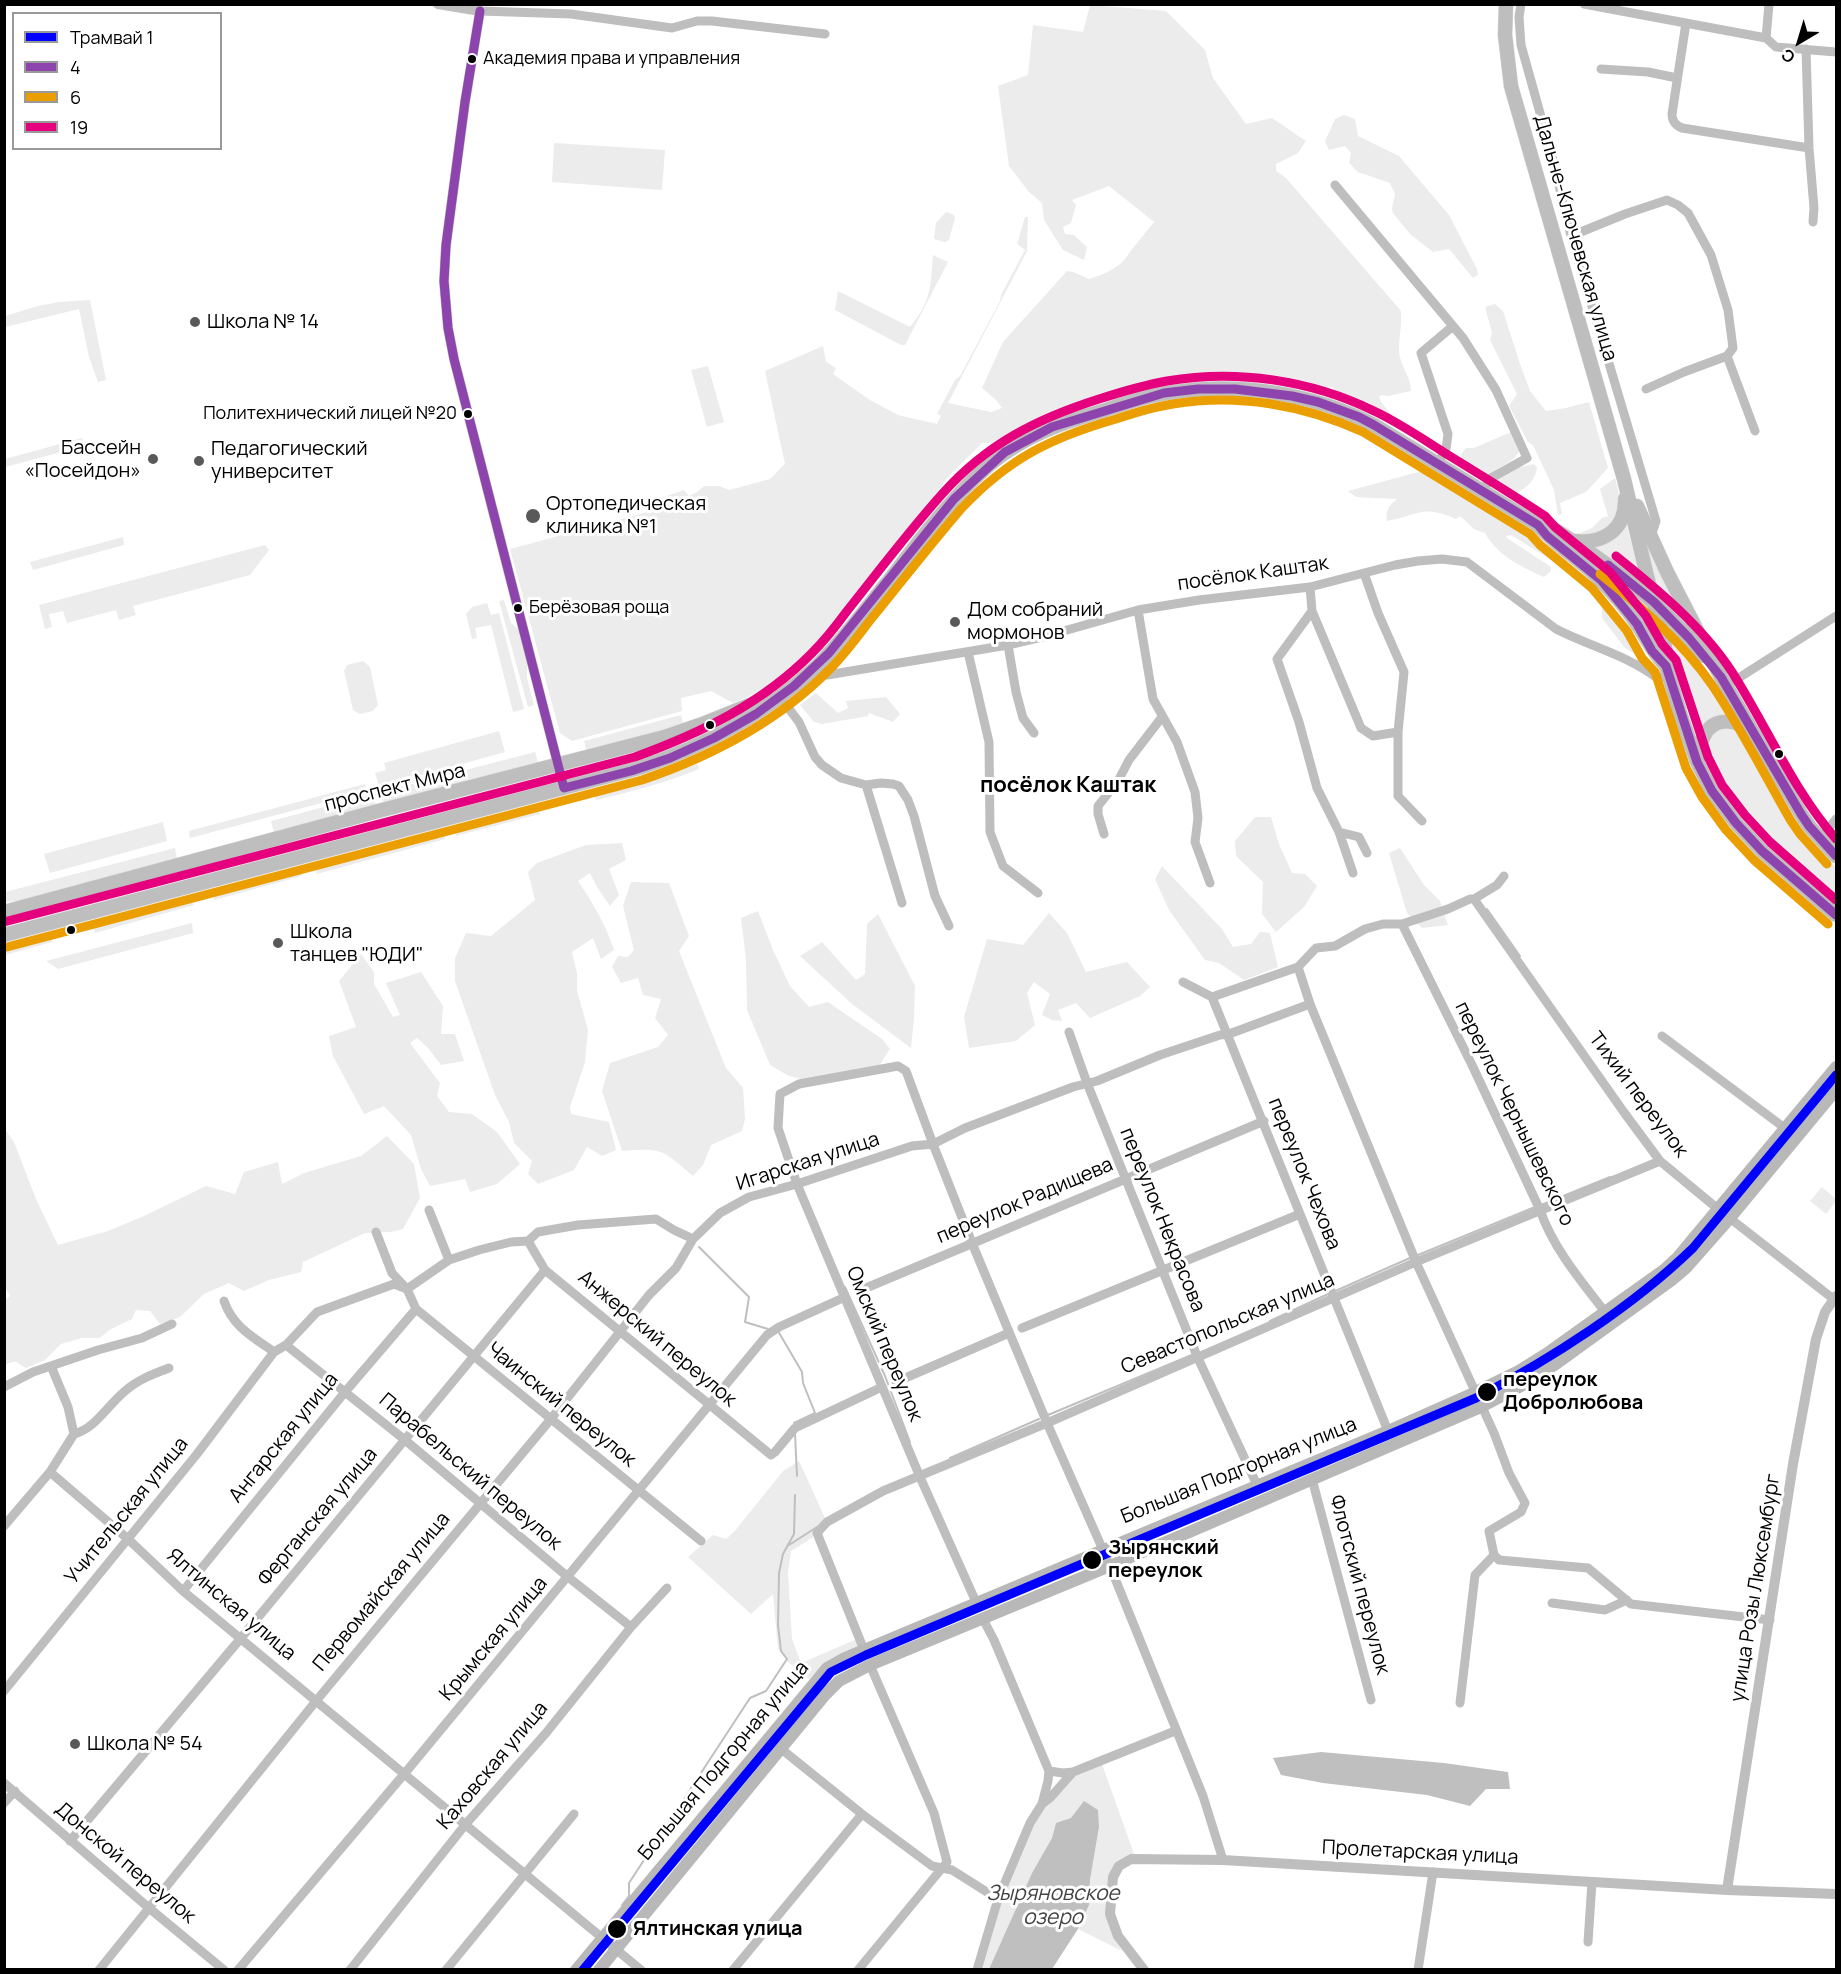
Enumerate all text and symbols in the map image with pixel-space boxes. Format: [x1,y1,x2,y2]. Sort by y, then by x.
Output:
legend [12,12,222,150]
north arrow [1769,12,1829,72]
text: Трамвай 1 [70,25,153,49]
text: С [1776,44,1799,68]
place label: Академия права и управления [483,48,740,70]
marker: Академия права и управления [466,53,478,65]
text: 4 [70,55,81,79]
text: 6 [70,85,81,109]
street label: Дальне-Ключевская улица [1528,112,1622,364]
text: 19 [70,115,88,139]
place label: Школа № 14 [207,310,319,334]
marker: Школа № 14 [188,315,202,329]
place label: Политехнический лицей №20 [203,403,457,425]
marker: Политехнический лицей №20 [462,408,474,420]
place label: Бассейн «Посейдон» [24,436,141,483]
place label: Педагогический университет [211,437,368,484]
marker: Бассейн «Посейдон» [146,452,160,466]
marker: Педагогический университет [192,454,206,468]
place label: Ортопедическая клиника №1 [546,492,706,539]
marker: Ортопедическая клиника №1 [524,507,542,525]
street label: посёлок Каштак [1176,552,1330,596]
place label: Берёзовая роща [529,597,669,619]
place label: Дом собраний мормонов [967,598,1103,645]
marker: Берёзовая роща [512,602,524,614]
marker: Дом собраний мормонов [948,615,962,629]
unlabelled marker [704,719,716,731]
unlabelled marker [1773,748,1785,760]
street label: проспект Мира [322,759,468,817]
district label: посёлок Каштак [980,773,1156,799]
place label: Школа танцев "ЮДИ" [290,920,423,967]
unlabelled marker [65,924,77,936]
marker: Школа танцев "ЮДИ" [271,936,285,950]
street label: переулок Чернышевского [1449,998,1579,1230]
street label: Тихий переулок [1583,1028,1693,1162]
street label: переулок Чехова [1263,1094,1345,1254]
street label: переулок Некрасова [1114,1124,1210,1316]
street label: Игарская улица [733,1128,883,1196]
street label: переулок Радищева [933,1153,1117,1249]
street label: Омский переулок [841,1263,927,1425]
street label: Анжерский переулок [573,1266,741,1412]
street label: Севастопольская улица [1118,1268,1338,1380]
street label: Чаинский переулок [482,1338,640,1472]
street label: Ангарская улица [224,1368,344,1508]
place label: переулок Добролюбова [1503,1368,1643,1415]
marker: переулок Добролюбова [1476,1381,1498,1403]
street label: Парабельский переулок [374,1389,566,1555]
street label: Большая Подгорная улица [1118,1413,1360,1529]
street label: Учительская улица [60,1433,194,1589]
street label: Ферганская улица [253,1443,383,1591]
street label: улица Розы Люксембург [1726,1472,1786,1704]
street label: Флотский переулок [1323,1493,1395,1677]
street label: Первомайская улица [309,1508,455,1676]
place label: Зырянский переулок [1108,1536,1219,1583]
street label: Ялтинская улица [162,1544,300,1666]
marker: Зырянский переулок [1081,1549,1103,1571]
street label: Крымская улица [435,1572,553,1706]
street label: Большая Подгорная улица [634,1657,814,1865]
street label: Каховская улица [433,1697,553,1835]
place label: Школа № 54 [87,1732,203,1756]
marker: Школа № 54 [68,1737,82,1751]
street label: Донской переулок [50,1797,200,1929]
street label: Пролетарская улица [1321,1836,1519,1870]
water label: Зыряновское озеро [986,1881,1120,1931]
place label: Ялтинская улица [633,1917,803,1941]
marker: Ялтинская улица [606,1918,628,1940]

